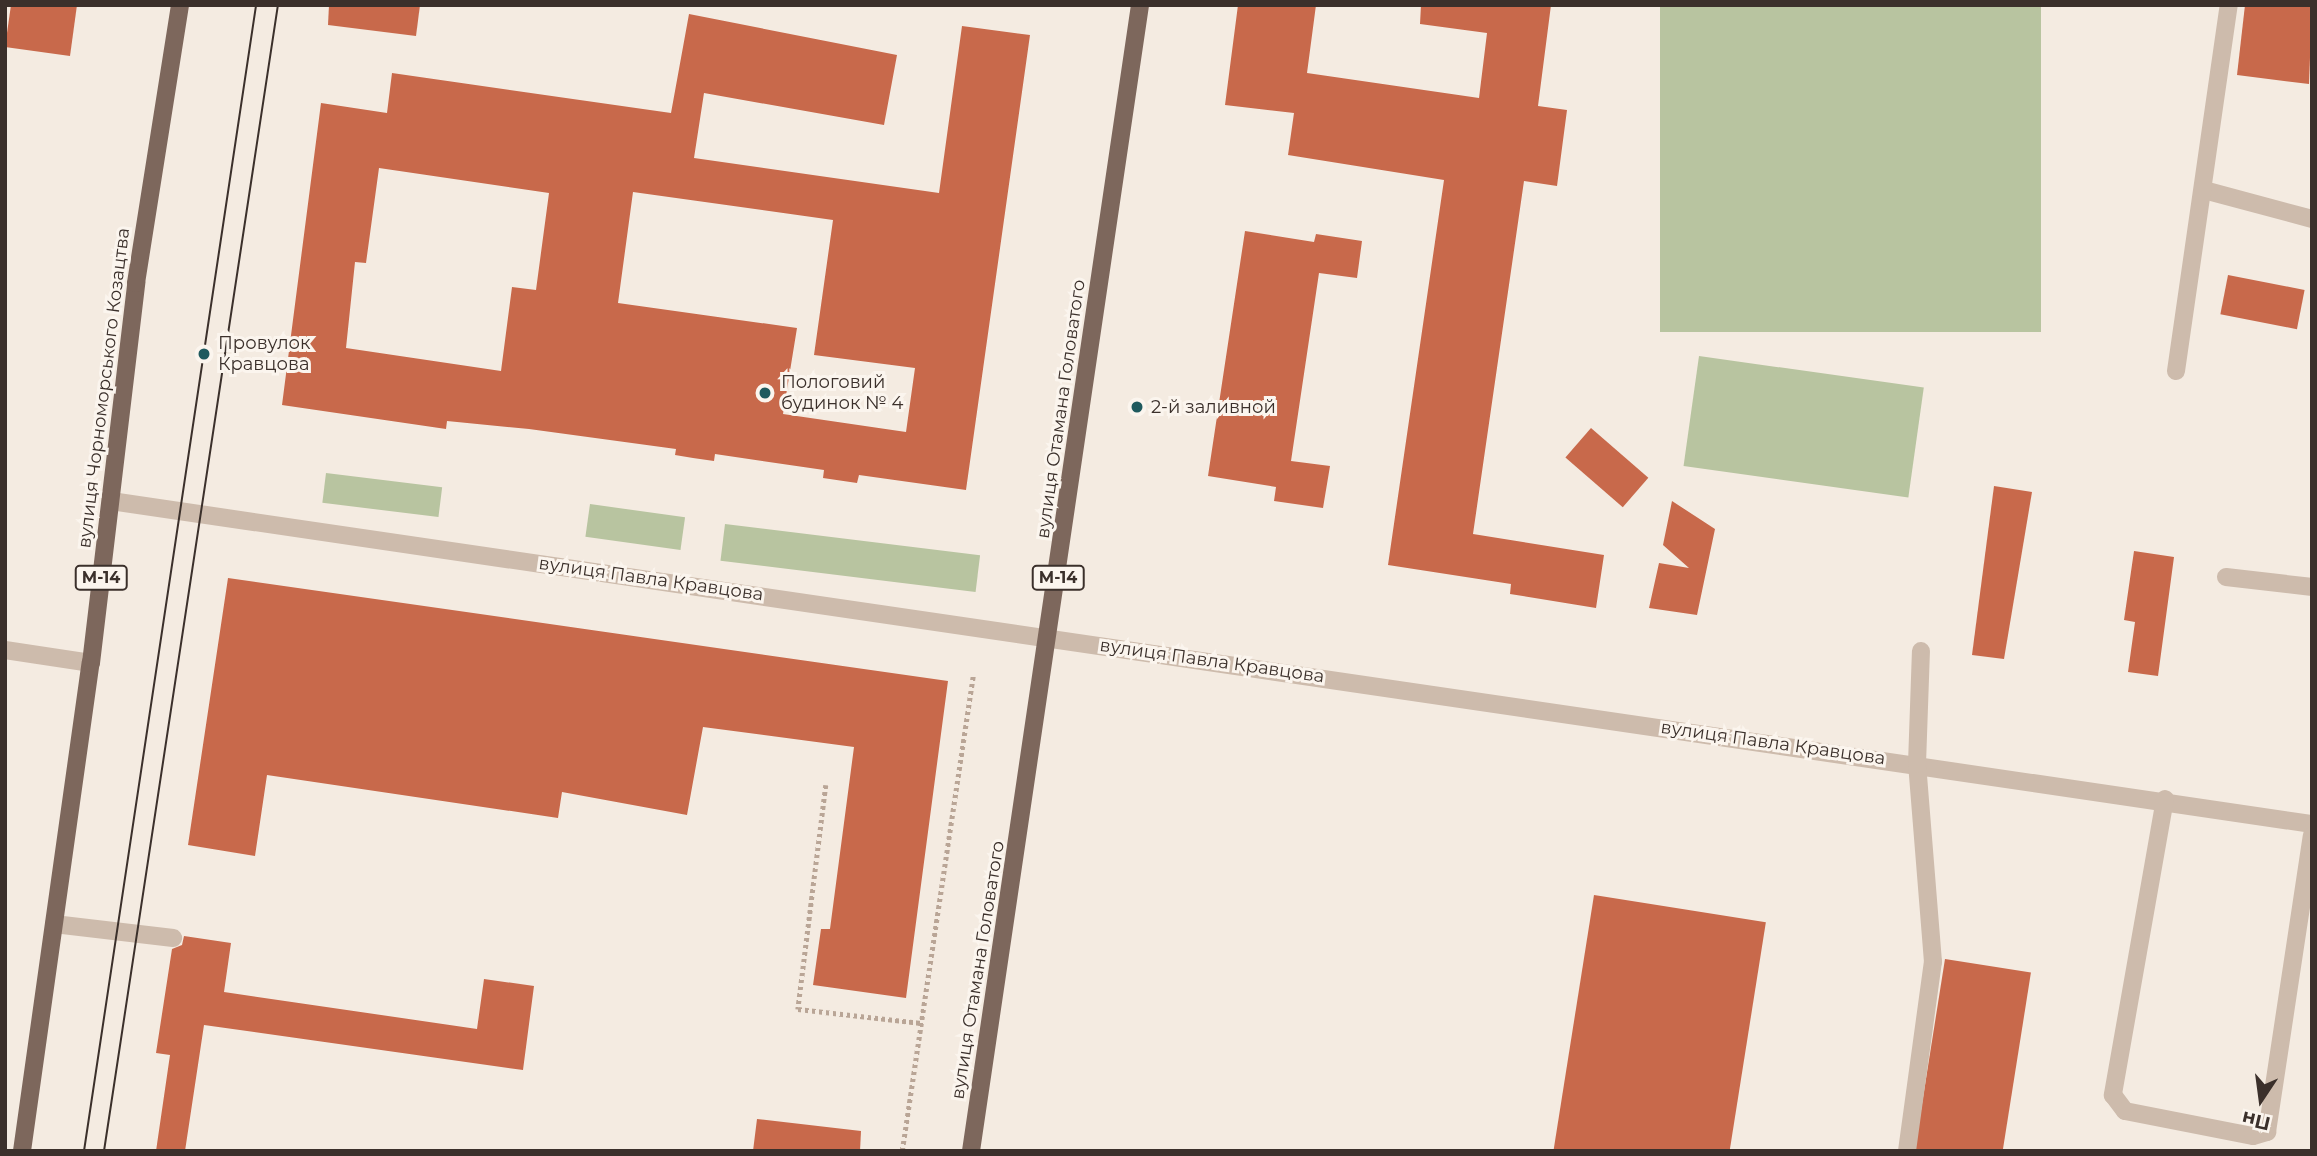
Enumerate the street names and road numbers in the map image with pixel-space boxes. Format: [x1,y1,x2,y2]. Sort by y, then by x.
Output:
street label: вулиця Чорноморського Козацтва [74,227,134,549]
street label: вулиця Отамана Головатого [1032,278,1090,540]
street label: вулиця Павла Кравцова [537,553,765,605]
road number: М-14 [73,566,129,590]
road number: М-14 [1030,566,1086,590]
street label: вулиця Павла Кравцова [1098,635,1326,687]
street label: вулиця Павла Кравцова [1659,717,1887,769]
street label: вулиця Отамана Головатого [947,839,1009,1101]

